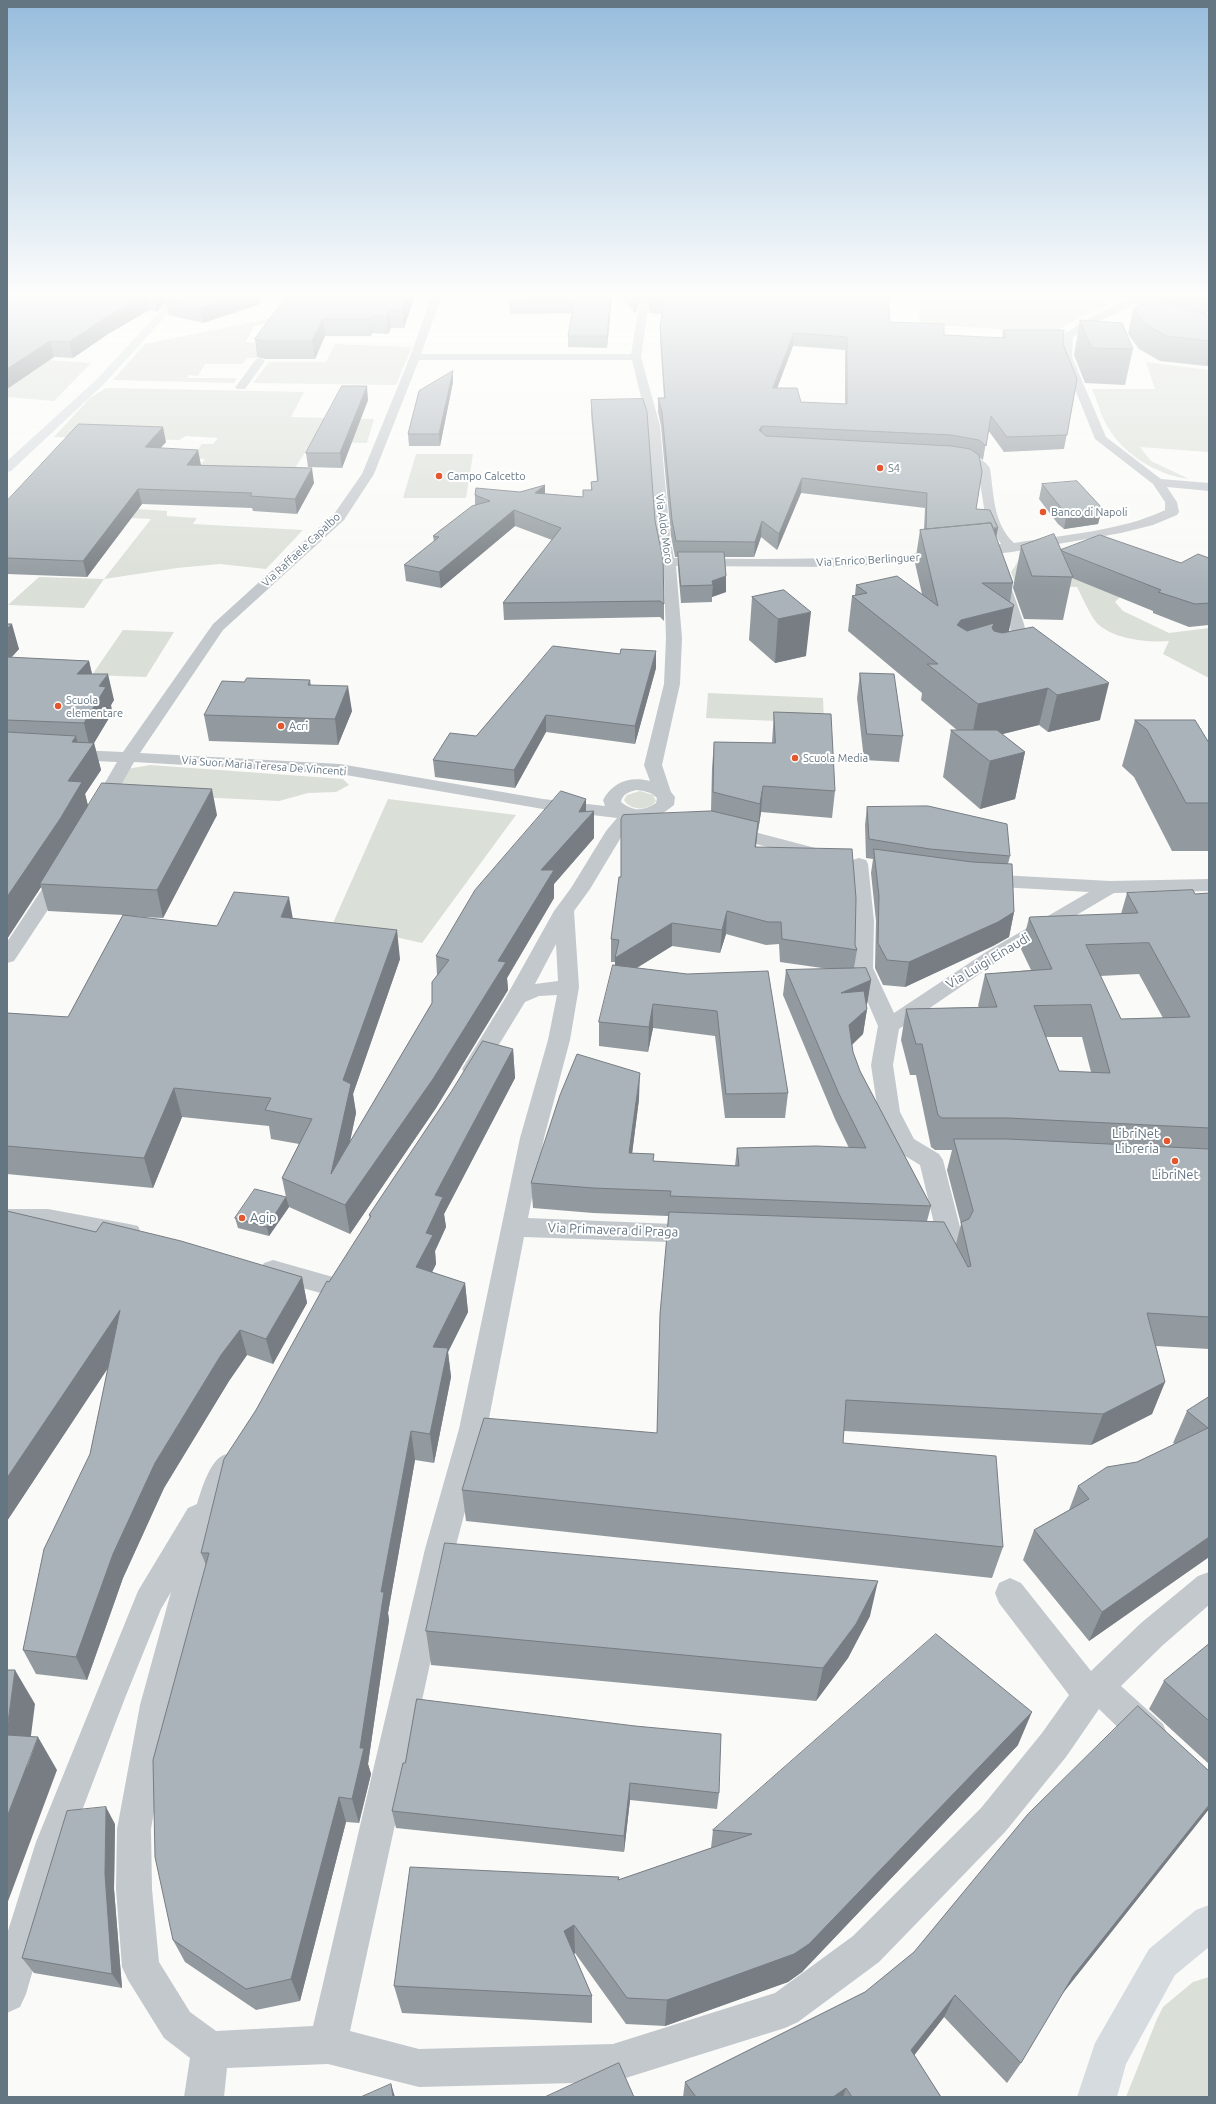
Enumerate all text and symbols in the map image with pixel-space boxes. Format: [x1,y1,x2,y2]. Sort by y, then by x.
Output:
place label: S4 [888,461,900,475]
marker: S4 [875,463,885,473]
place label: Campo Calcetto [447,469,526,483]
marker: Campo Calcetto [434,471,444,481]
street label: Via Aldo Moro [653,493,675,565]
place label: Banco di Napoli [1051,505,1128,519]
marker: Banco di Napoli [1038,507,1048,517]
street label: Via Raffaele Capalbo [259,510,343,590]
street label: Via Enrico Berlinguer [816,551,920,569]
place label: Scuola elementare [66,693,123,719]
marker: Scuola elementare [53,701,63,711]
place label: Acri [289,719,308,733]
marker: Acri [276,721,286,731]
place label: Scuola Media [803,751,868,765]
marker: Scuola Media [790,753,800,763]
street label: Via Suor Maria Teresa De Vincenti [181,754,347,778]
street label: Via Luigi Einaudi [943,930,1033,992]
place label: LibriNet Libreria [1112,1126,1159,1157]
marker: LibriNet Libreria [1162,1136,1172,1146]
marker: LibriNet [1170,1156,1180,1166]
place label: LibriNet [1151,1167,1199,1183]
place label: Agip [250,1210,277,1226]
marker: Agip [237,1213,247,1223]
street label: Via Primavera di Praga [547,1220,679,1240]

